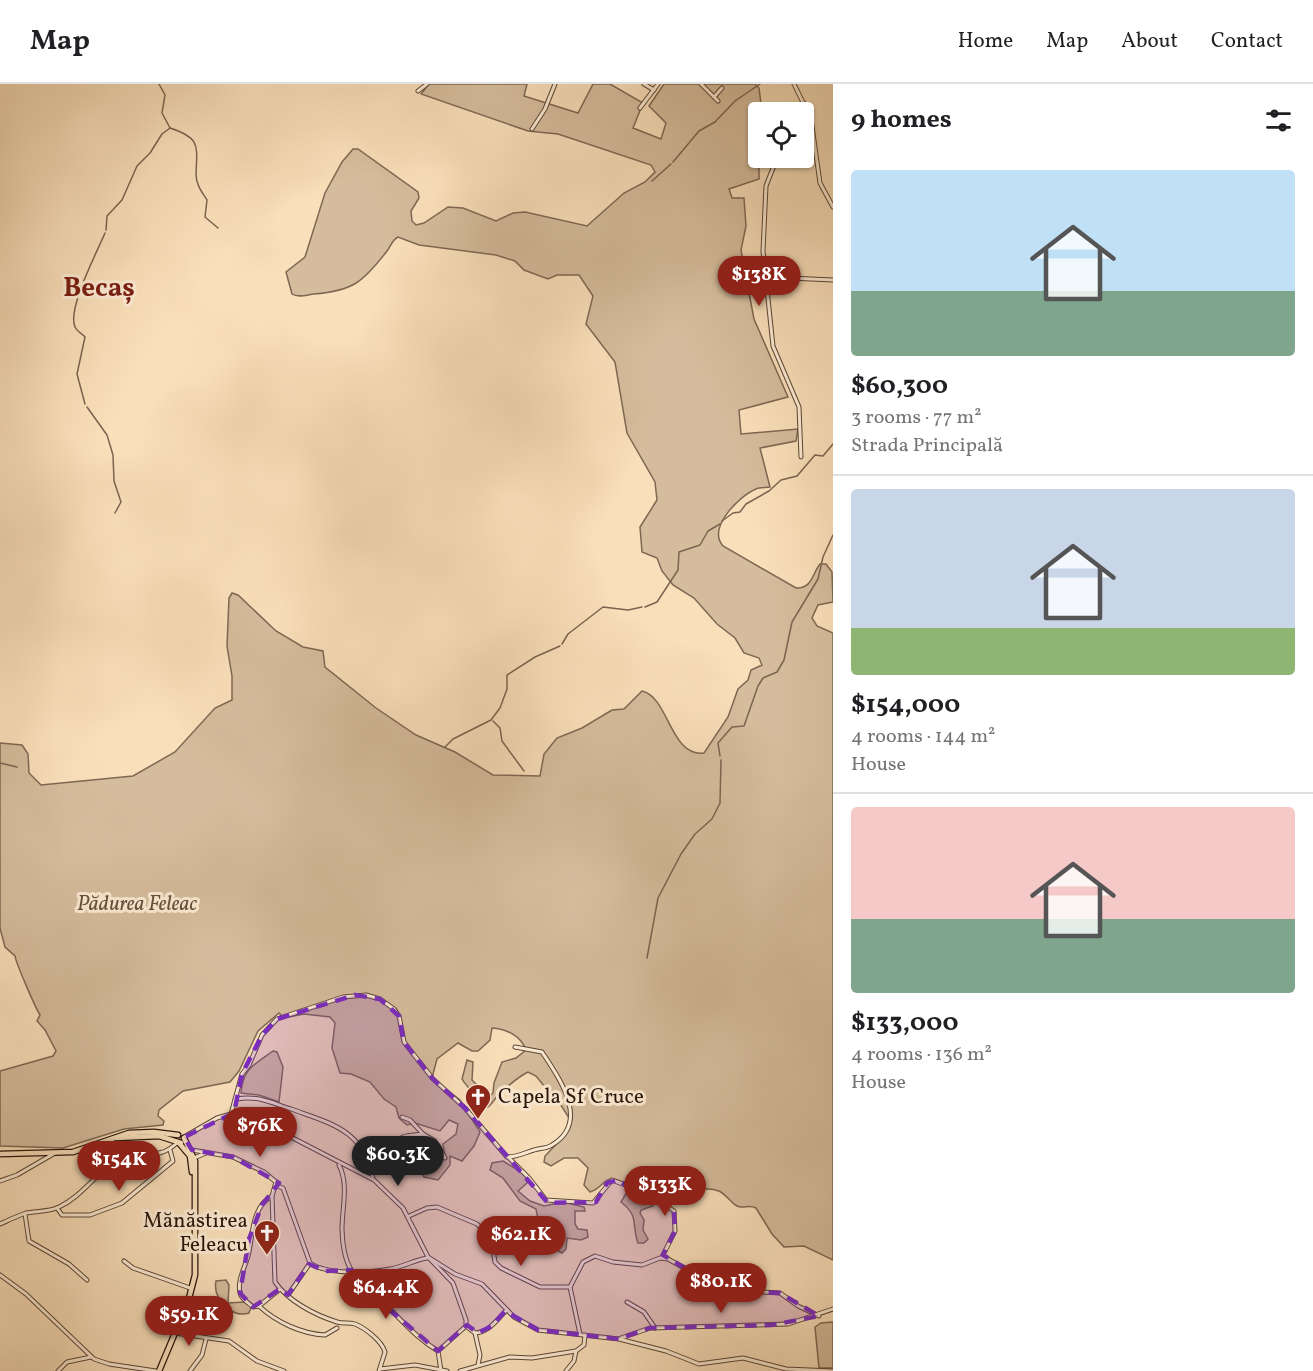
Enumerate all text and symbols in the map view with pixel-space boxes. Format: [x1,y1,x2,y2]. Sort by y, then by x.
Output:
text: Map [30,22,90,61]
text: Home [958,27,1013,56]
text: Map [1046,27,1088,56]
text: About [1121,27,1178,56]
text: Contact [1211,27,1283,56]
map controls [748,102,814,168]
button: locate [748,102,814,168]
text: 9 homes [851,102,952,138]
icon: filters [1262,104,1295,137]
icon: home [1019,209,1127,317]
pin: $138K [717,256,801,307]
text: $138K [732,261,786,289]
district label: Becaș [63,270,135,308]
text: $60,300 [851,368,948,404]
text: 3 rooms · 77 m² [851,404,982,432]
text: Strada Principală [851,432,1003,460]
icon: home [1019,528,1127,636]
text: $154,000 [851,687,960,723]
text: 4 rooms · 144 m² [851,723,996,751]
text: House [851,751,906,779]
icon: home [1019,846,1127,954]
park label: Pădurea Feleac [77,890,197,919]
text: $133,000 [851,1005,958,1041]
text: 4 rooms · 136 m² [851,1041,992,1069]
text: House [851,1069,906,1097]
church icon: Capela Sf Cruce [463,1082,493,1120]
place label: Capela Sf Cruce [498,1083,644,1112]
pin: $76K [224,1107,296,1158]
text: $76K [237,1112,283,1140]
pin: $60.3K [349,1136,447,1187]
pin: $154K [77,1141,161,1192]
text: $60.3K [366,1141,430,1169]
text: $154K [91,1146,147,1174]
pin: $133K [623,1166,707,1217]
text: $133K [638,1171,692,1199]
place label: Mănăstirea Feleacu [143,1207,248,1260]
pin: $62.1K [472,1216,570,1267]
church icon: Mănăstirea Feleacu [252,1218,282,1256]
text: $62.1K [491,1221,551,1249]
pin: $80.1K [672,1263,770,1314]
text: $80.1K [690,1268,752,1296]
pin: $64.4K [337,1269,435,1320]
text: $64.4K [353,1274,419,1302]
pin: $59.1K [140,1296,238,1347]
text: $59.1K [159,1301,219,1329]

